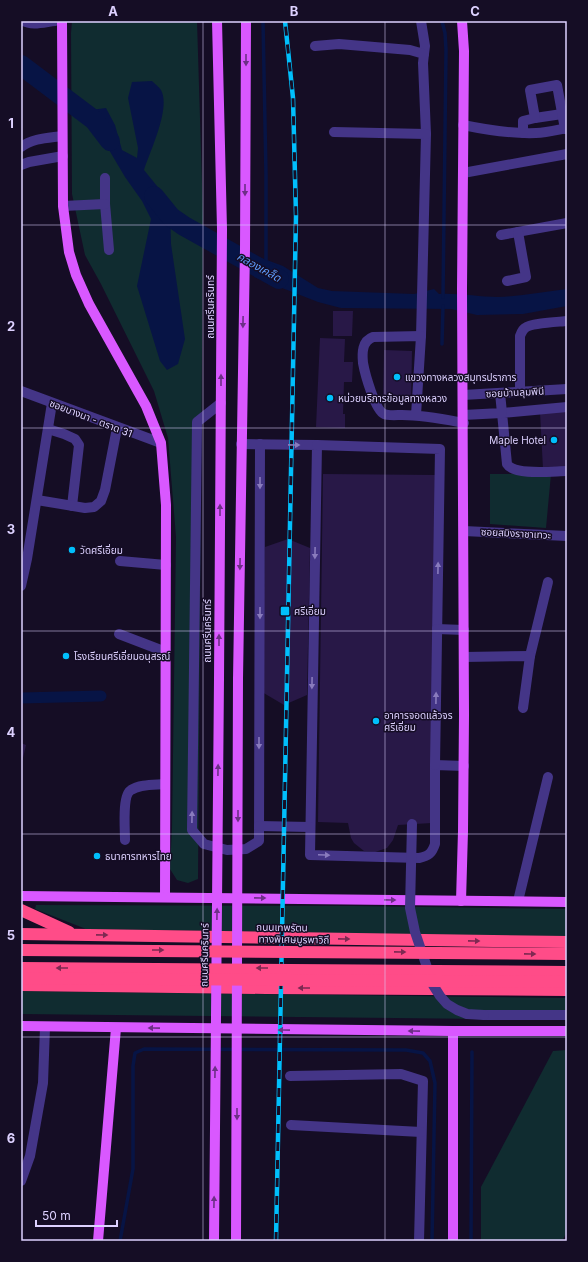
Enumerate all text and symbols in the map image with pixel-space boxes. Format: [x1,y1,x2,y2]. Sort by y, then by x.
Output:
text: A [108,3,118,19]
text: B [290,3,299,19]
text: C [470,3,480,19]
one-way arrow [243,54,249,67]
text: 1 [8,115,14,131]
one-way arrow [242,184,248,197]
water label: คลองเคล็ด [235,249,285,285]
street label: ถนนศรีนครินทร์ [204,275,216,339]
one-way arrow [240,316,247,328]
text: 2 [7,318,15,334]
place label: แขวงทางหลวงสมุทรปราการ [405,371,517,384]
marker: แขวงทางหลวงสมุทรปราการ [392,372,402,382]
one-way arrow [218,373,224,386]
street label: ซอยบ้านลุมพินี [486,384,545,401]
place label: หน่วยบริการข้อมูลทางหลวง [338,392,447,405]
marker: หน่วยบริการข้อมูลทางหลวง [325,393,335,403]
street label: ซอยบางนา - ตราด 31 [48,397,134,439]
place label: Maple Hotel [489,434,546,446]
marker: Maple Hotel [549,435,559,445]
one-way arrow [288,442,301,448]
one-way arrow [257,477,263,490]
one-way arrow [217,503,223,516]
text: 3 [7,521,15,537]
street label: ซอยสมิงราชาเทวะ [481,525,551,541]
place label: วัดศรีเอี่ยม [80,543,123,556]
marker: วัดศรีเอี่ยม [67,545,77,555]
one-way arrow [312,547,318,560]
one-way arrow [237,558,243,571]
one-way arrow [435,561,441,574]
street label: ถนนศรีนครินทร์ [201,599,213,663]
place label: ศรีเอี่ยม [294,604,326,617]
marker: ศรีเอี่ยม [279,605,291,617]
one-way arrow [257,607,263,620]
one-way arrow [216,633,222,646]
place label: โรงเรียนศรีเอี่ยมอนุสรณ์ [74,649,170,663]
marker: โรงเรียนศรีเอี่ยมอนุสรณ์ [61,651,71,661]
one-way arrow [309,677,316,689]
one-way arrow [433,691,439,704]
place label: อาคารจอดแล้วจร ศรีเอี่ยม [384,709,453,733]
marker: อาคารจอดแล้วจร ศรีเอี่ยม [371,716,381,726]
text: 4 [7,724,16,740]
one-way arrow [256,737,262,750]
one-way arrow [215,763,221,776]
one-way arrow [235,810,241,823]
one-way arrow [189,811,196,823]
place label: ธนาคารทหารไทย [105,850,172,862]
marker: ธนาคารทหารไทย [92,851,102,861]
one-way arrow [318,852,331,858]
one-way arrow [254,895,267,901]
one-way arrow [384,897,397,903]
one-way arrow [214,907,220,920]
street label: ถนนเทพรัตน [256,921,308,933]
street label: ถนนศรีนครินทร์ [197,923,211,987]
text: 5 [7,927,15,943]
one-way arrow [96,932,109,938]
street label: ทางพิเศษบูรพาวิถี [258,932,330,947]
one-way arrow [338,936,351,942]
one-way arrow [468,938,481,944]
one-way arrow [152,947,165,953]
one-way arrow [394,949,407,955]
one-way arrow [524,951,537,957]
one-way arrow [55,965,68,971]
one-way arrow [255,965,268,971]
one-way arrow [297,985,310,991]
one-way arrow [148,1025,160,1032]
one-way arrow [277,1027,290,1033]
one-way arrow [407,1028,420,1034]
one-way arrow [212,1065,218,1078]
one-way arrow [234,1108,240,1121]
text: 6 [7,1130,15,1146]
one-way arrow [211,1195,217,1208]
scale bar [36,1202,117,1228]
text: 50 m [42,1208,71,1223]

